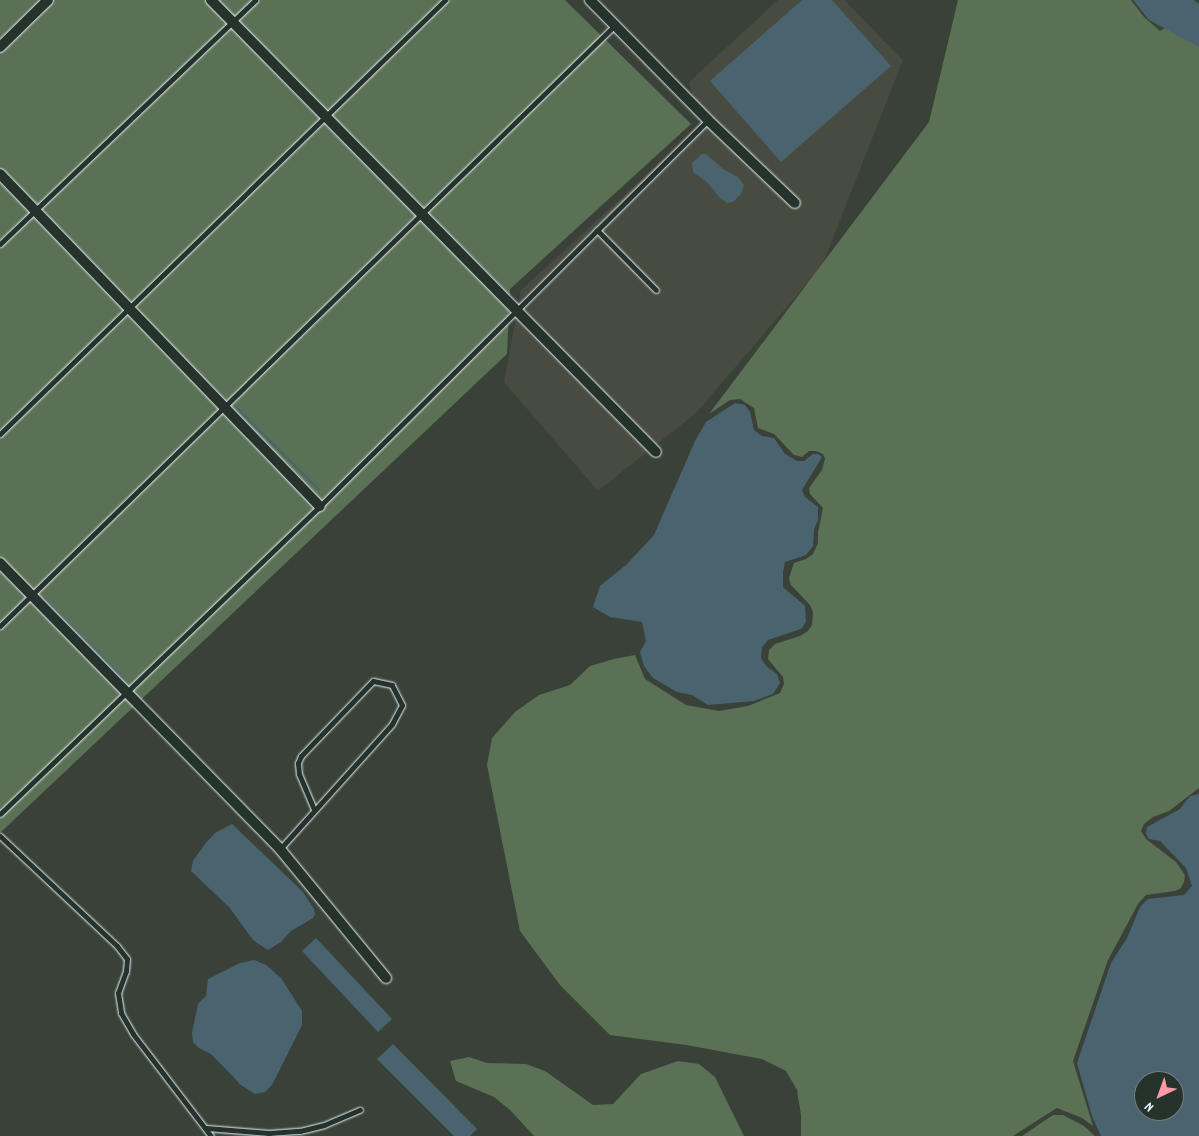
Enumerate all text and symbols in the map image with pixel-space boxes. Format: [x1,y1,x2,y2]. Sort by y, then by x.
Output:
north arrow [1134,1071,1184,1121]
text: N [1140,1097,1159,1116]

